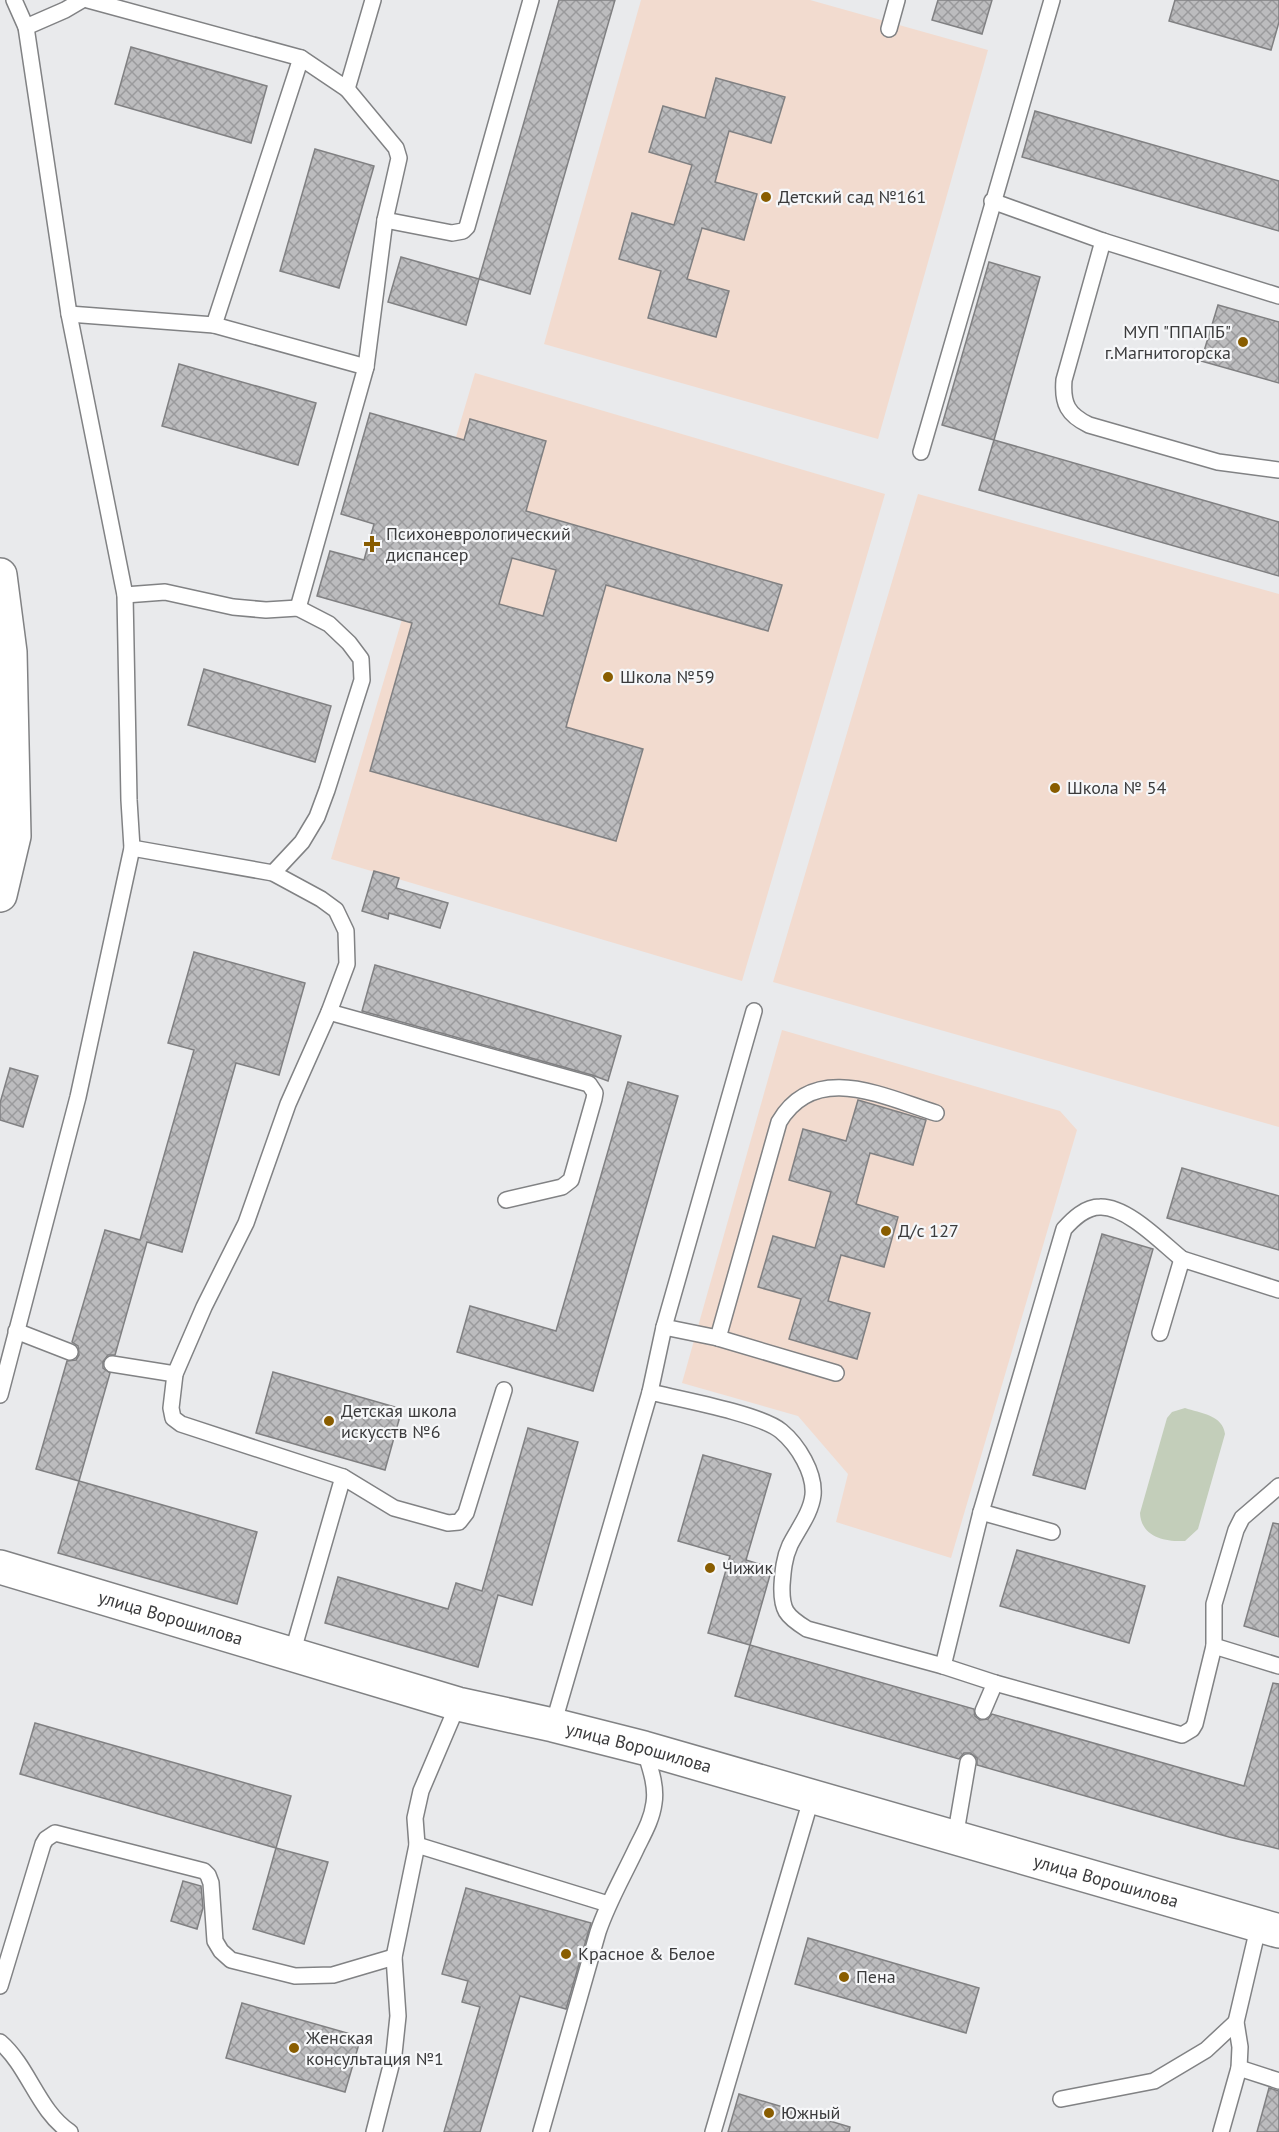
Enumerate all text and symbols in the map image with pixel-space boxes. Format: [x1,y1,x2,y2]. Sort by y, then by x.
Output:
place label: Детский сад №161 [778,185,926,208]
marker: Детский сад №161 [759,190,773,204]
place label: МУП "ППАПБ" г.Магнитогорска [1105,320,1231,364]
marker: МУП "ППАПБ" г.Магнитогорска [1236,335,1250,349]
place label: Психоневрологический диспансер [386,522,571,566]
marker: Психоневрологический диспансер [363,535,381,553]
place label: Школа №59 [620,665,715,688]
marker: Школа №59 [601,670,615,684]
place label: Школа № 54 [1067,776,1167,799]
marker: Школа № 54 [1048,781,1062,795]
place label: Д/с 127 [898,1219,959,1242]
marker: Д/с 127 [879,1224,893,1238]
place label: Детская школа искусств №6 [341,1399,457,1443]
marker: Детская школа искусств №6 [322,1414,336,1428]
place label: Чижик [722,1556,773,1579]
marker: Чижик [703,1561,717,1575]
street label: улица Ворошилова [96,1585,246,1650]
street label: улица Ворошилова [564,1717,714,1778]
street label: улица Ворошилова [1031,1849,1181,1912]
place label: Красное & Белое [578,1942,715,1965]
marker: Красное & Белое [559,1947,573,1961]
place label: Пена [856,1965,896,1988]
marker: Пена [837,1970,851,1984]
place label: Женская консультация №1 [305,2026,444,2070]
marker: Женская консультация №1 [287,2041,301,2055]
place label: Южный [781,2101,840,2124]
marker: Южный [762,2106,776,2120]

